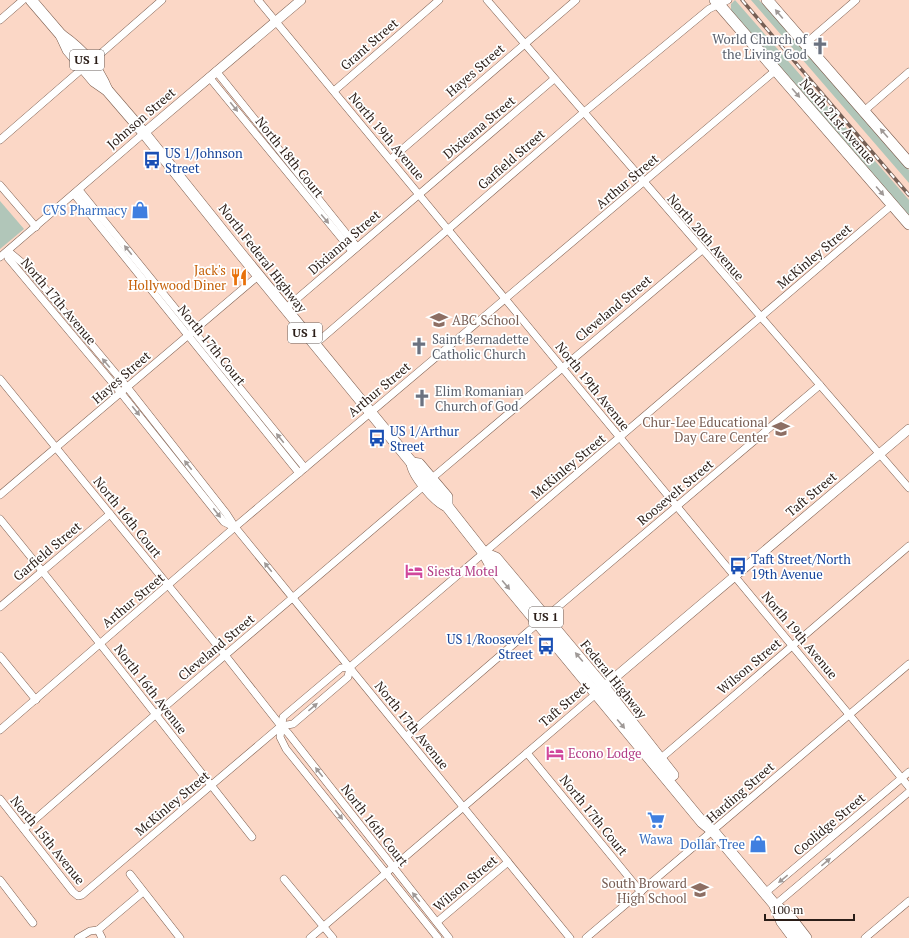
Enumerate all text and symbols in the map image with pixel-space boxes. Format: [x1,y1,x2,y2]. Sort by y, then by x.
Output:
one-way arrow [775,9,784,20]
street label: Grant Street [336,14,402,74]
place label: World Church of the Living God [712,30,809,63]
church icon: World Church of the Living God [810,36,830,56]
street label: Hayes Street [442,39,508,101]
road number: US 1 [70,50,104,70]
street label: North 21st Avenue [796,75,880,167]
street label: Johnson Street [103,83,179,153]
one-way arrow [791,87,800,98]
street label: North 19th Avenue [345,88,429,184]
street label: Dixieana Street [439,91,519,163]
one-way arrow [230,102,238,113]
street label: North 18th Court [252,113,328,201]
street label: Garfield Street [473,125,549,193]
one-way arrow [879,128,888,138]
place label: US 1/Johnson Street [165,144,243,177]
street label: Arthur Street [592,149,662,213]
bus stop icon: US 1/Johnson Street [142,150,162,170]
one-way arrow [876,186,885,196]
street label: North 20th Avenue [663,190,749,284]
shop icon: CVS Pharmacy [130,200,150,220]
street label: North Federal Highway [215,200,312,317]
place label: CVS Pharmacy [43,201,127,219]
street label: Dixianna Street [304,206,384,278]
one-way arrow [320,213,329,224]
street label: McKinley Street [773,219,855,292]
one-way arrow [124,245,133,255]
street label: North 17th Avenue [17,254,101,348]
place label: Jack's Hollywood Diner [128,261,226,294]
restaurant icon: Jack's Hollywood Diner [229,267,249,287]
street label: Cleveland Street [571,271,655,345]
street label: North 17th Court [174,301,250,389]
school or university icon: ABC School [429,310,449,330]
place label: ABC School [452,311,519,329]
road number: US 1 [288,323,322,343]
place label: Saint Bernadette Catholic Church [432,330,529,363]
church icon: Saint Bernadette Catholic Church [409,336,429,356]
street label: North 19th Avenue [552,338,634,434]
street label: Hayes Street [88,346,154,408]
street label: Arthur Street [344,357,414,421]
one-way arrow [102,358,111,369]
place label: Elim Romanian Church of God [435,382,524,415]
church icon: Elim Romanian Church of God [412,388,432,408]
one-way arrow [131,406,140,417]
place label: Chur-Lee Educational Day Care Center [642,413,768,446]
school or university icon: Chur-Lee Educational Day Care Center [771,419,791,439]
place label: US 1/Arthur Street [390,422,459,455]
bus stop icon: US 1/Arthur Street [367,428,387,448]
street label: McKinley Street [527,429,609,502]
one-way arrow [276,433,285,444]
street label: Roosevelt Street [633,455,717,529]
one-way arrow [183,459,192,470]
street label: Taft Street [782,467,840,521]
street label: North 16th Court [90,473,166,561]
one-way arrow [213,507,221,518]
street label: Garfield Street [9,517,85,585]
place label: Taft Street/North 19th Avenue [751,550,851,583]
bus stop icon: Taft Street/North 19th Avenue [728,556,748,576]
hotel icon: Siesta Motel [404,561,424,581]
one-way arrow [263,562,272,572]
place label: Siesta Motel [427,562,498,580]
street label: Arthur Street [98,568,168,632]
one-way arrow [501,579,510,590]
street label: North 19th Avenue [758,587,842,683]
road number: US 1 [529,607,563,627]
street label: Cleveland Street [174,610,258,684]
place label: US 1/Roosevelt Street [447,630,533,663]
street label: Wilson Street [713,634,785,698]
bus stop icon: US 1/Roosevelt Street [536,636,556,656]
street label: Federal Highway [577,636,652,722]
street label: North 16th Avenue [110,640,192,738]
one-way arrow [574,652,583,663]
street label: North 17th Avenue [371,677,453,773]
street label: Taft Street [535,677,593,731]
one-way arrow [308,702,318,712]
one-way arrow [617,718,626,729]
hotel icon: Econo Lodge [545,743,565,763]
place label: Econo Lodge [568,744,642,762]
street label: Harding Street [702,757,778,827]
street label: McKinley Street [131,766,213,839]
one-way arrow [315,767,323,778]
street label: North 17th Court [556,771,632,859]
street label: North 16th Court [337,780,413,870]
street label: Coolidge Street [789,788,869,859]
street label: North 15th Avenue [7,792,89,888]
one-way arrow [335,810,343,821]
supermarket icon: Wawa [646,810,666,830]
place label: Wawa [639,830,673,848]
shop icon: Dollar Tree [748,834,768,854]
place label: Dollar Tree [680,835,745,853]
street label: Wilson Street [429,851,501,915]
one-way arrow [820,858,831,867]
place label: South Broward High School [602,874,687,907]
one-way arrow [777,874,788,883]
school or university icon: South Broward High School [690,880,710,900]
one-way arrow [412,891,420,902]
scale bar [765,896,854,922]
text: 100 m [771,902,804,917]

